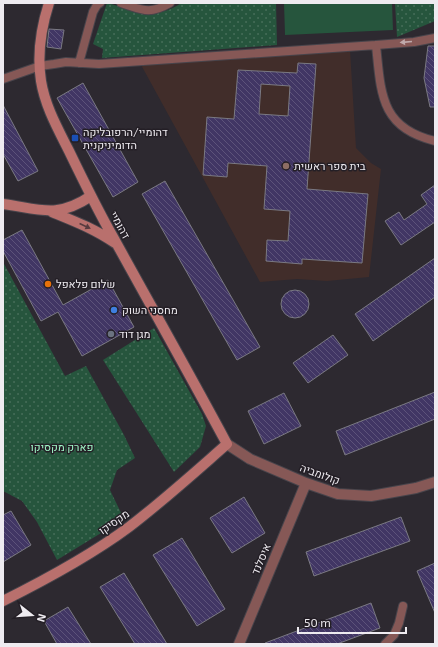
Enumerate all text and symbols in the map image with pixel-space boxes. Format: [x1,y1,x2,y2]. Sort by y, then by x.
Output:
one-way arrow [399,39,412,46]
place label: דהומיי/הרפובליקה הדומיניקנית [83,125,168,151]
marker: דהומיי/הרפובליקה הדומיניקנית [70,133,80,143]
place label: בית ספר ראשית [294,159,366,172]
marker: בית ספר ראשית [281,161,291,171]
street label: דהומיי [108,209,133,241]
one-way arrow [79,223,91,229]
place label: שלום פלאפל [56,277,115,290]
marker: שלום פלאפל [43,279,53,289]
place label: מחסני השוק [122,303,178,316]
marker: מחסני השוק [109,305,119,315]
place label: מגן דוד [119,327,151,340]
marker: מגן דוד [106,329,116,339]
park label: פארק מקסיקו [31,440,93,453]
street label: קולומביה [298,460,342,487]
street label: מקסיקו [96,506,131,537]
street label: איסלנד [248,541,273,576]
north arrow [12,595,52,635]
scale bar [298,609,406,635]
text: N [35,612,49,624]
text: 50 m [304,615,331,629]

